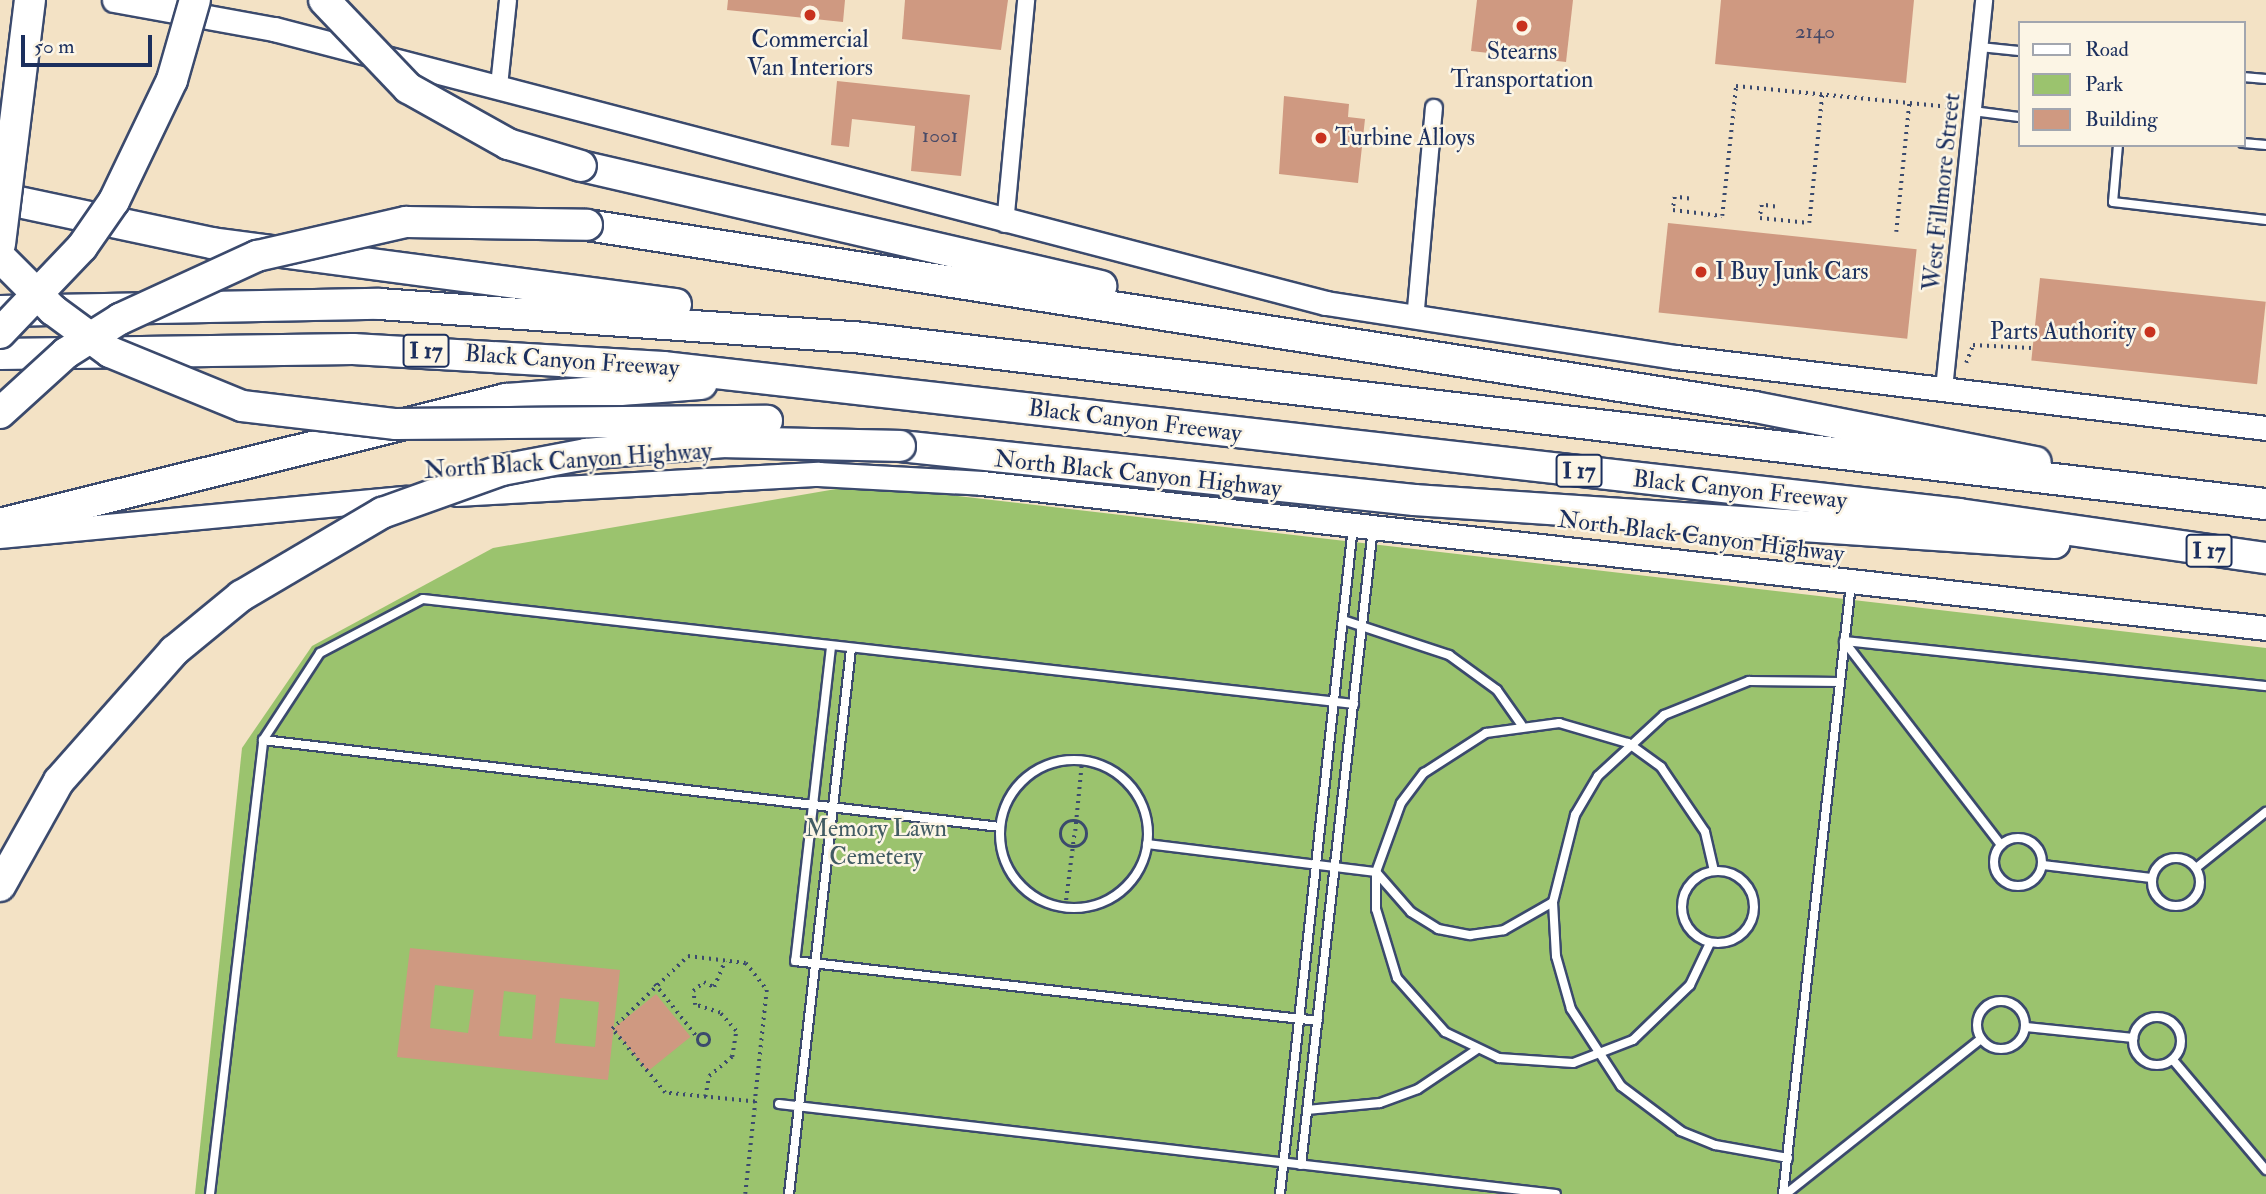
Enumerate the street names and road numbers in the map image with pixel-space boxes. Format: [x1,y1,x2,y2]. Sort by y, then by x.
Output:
street label: West Fillmore Street [1917,92,1967,292]
road number: I 17 [402,332,450,370]
street label: Black Canyon Freeway [464,339,680,383]
street label: Black Canyon Freeway [1027,394,1243,448]
street label: North Black Canyon Highway [423,437,713,485]
street label: North Black Canyon Highway [993,445,1283,503]
road number: I 17 [1554,452,1604,491]
street label: Black Canyon Freeway [1632,464,1848,516]
street label: North Black Canyon Highway [1556,505,1846,569]
road number: I 17 [2184,531,2234,570]

